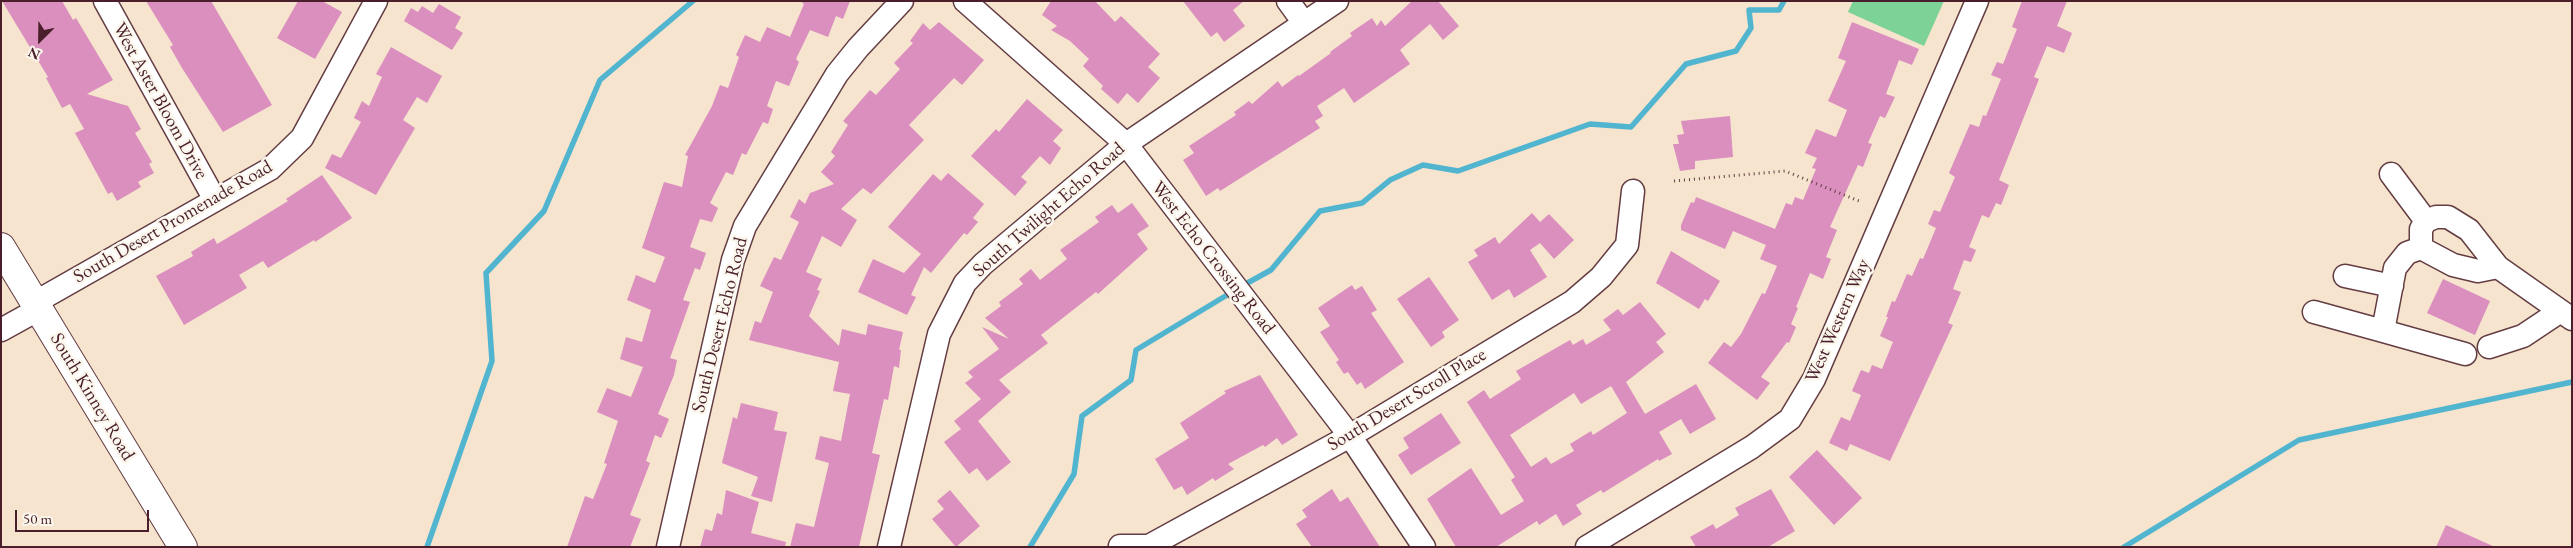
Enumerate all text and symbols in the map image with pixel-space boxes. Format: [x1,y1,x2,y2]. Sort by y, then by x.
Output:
north arrow [15,15,65,65]
street label: West Aster Bloom Drive [108,19,212,183]
text: N [25,43,43,64]
street label: South Twilight Echo Road [968,138,1130,282]
street label: South Desert Promenade Road [70,156,276,288]
street label: West Echo Crossing Road [1146,177,1280,339]
street label: South Desert Echo Road [687,235,753,415]
street label: West Western Way [1801,256,1875,386]
street label: South Kinney Road [45,329,139,465]
street label: South Desert Scroll Place [1323,344,1491,456]
scale bar [18,500,151,532]
text: 50 m [23,509,52,528]

